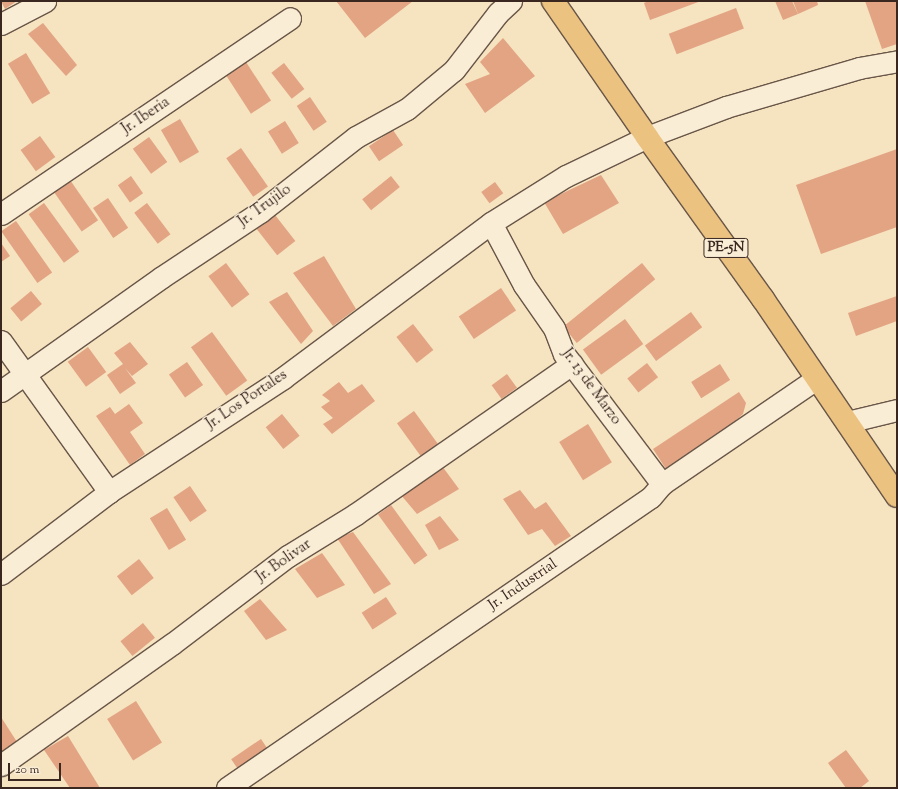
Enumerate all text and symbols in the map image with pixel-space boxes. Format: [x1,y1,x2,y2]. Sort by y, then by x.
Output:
street label: Jr. Iberia [119,93,173,139]
street label: Jr. Trujilo [235,181,295,231]
road number: PE-5N [703,236,749,260]
street label: Jr. 13 de Marzo [557,345,625,429]
street label: Jr. Los Portales [203,366,291,434]
street label: Jr. Bolivar [253,536,315,586]
street label: Jr. Industrial [485,555,561,615]
scale bar [10,755,63,781]
text: 20 m [15,761,39,779]

